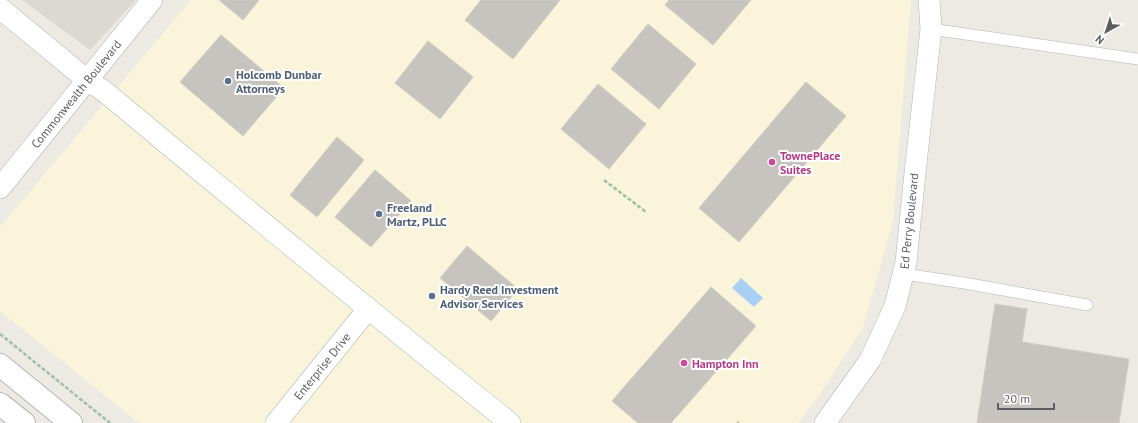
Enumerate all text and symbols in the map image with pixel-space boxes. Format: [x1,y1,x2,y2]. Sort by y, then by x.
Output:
north arrow [1086,12,1126,52]
text: N [1092,32,1107,47]
street label: Commonwealth Boulevard [28,37,124,151]
place label: Holcomb Dunbar Attorneys [236,67,322,96]
marker: Holcomb Dunbar Attorneys [223,76,233,86]
place label: TownePlace Suites [780,148,840,177]
marker: TownePlace Suites [767,157,777,167]
street label: Ed Perry Boulevard [896,172,922,270]
place label: Freeland Martz, PLLC [387,200,447,229]
marker: Freeland Martz, PLLC [374,209,384,219]
place label: Hardy Reed Investment Advisor Services [440,282,559,311]
marker: Hardy Reed Investment Advisor Services [427,291,437,301]
street label: Enterprise Drive [290,329,354,403]
place label: Hampton Inn [692,356,759,371]
marker: Hampton Inn [679,358,689,368]
scale bar [998,385,1054,411]
text: 20 m [1004,391,1030,406]

